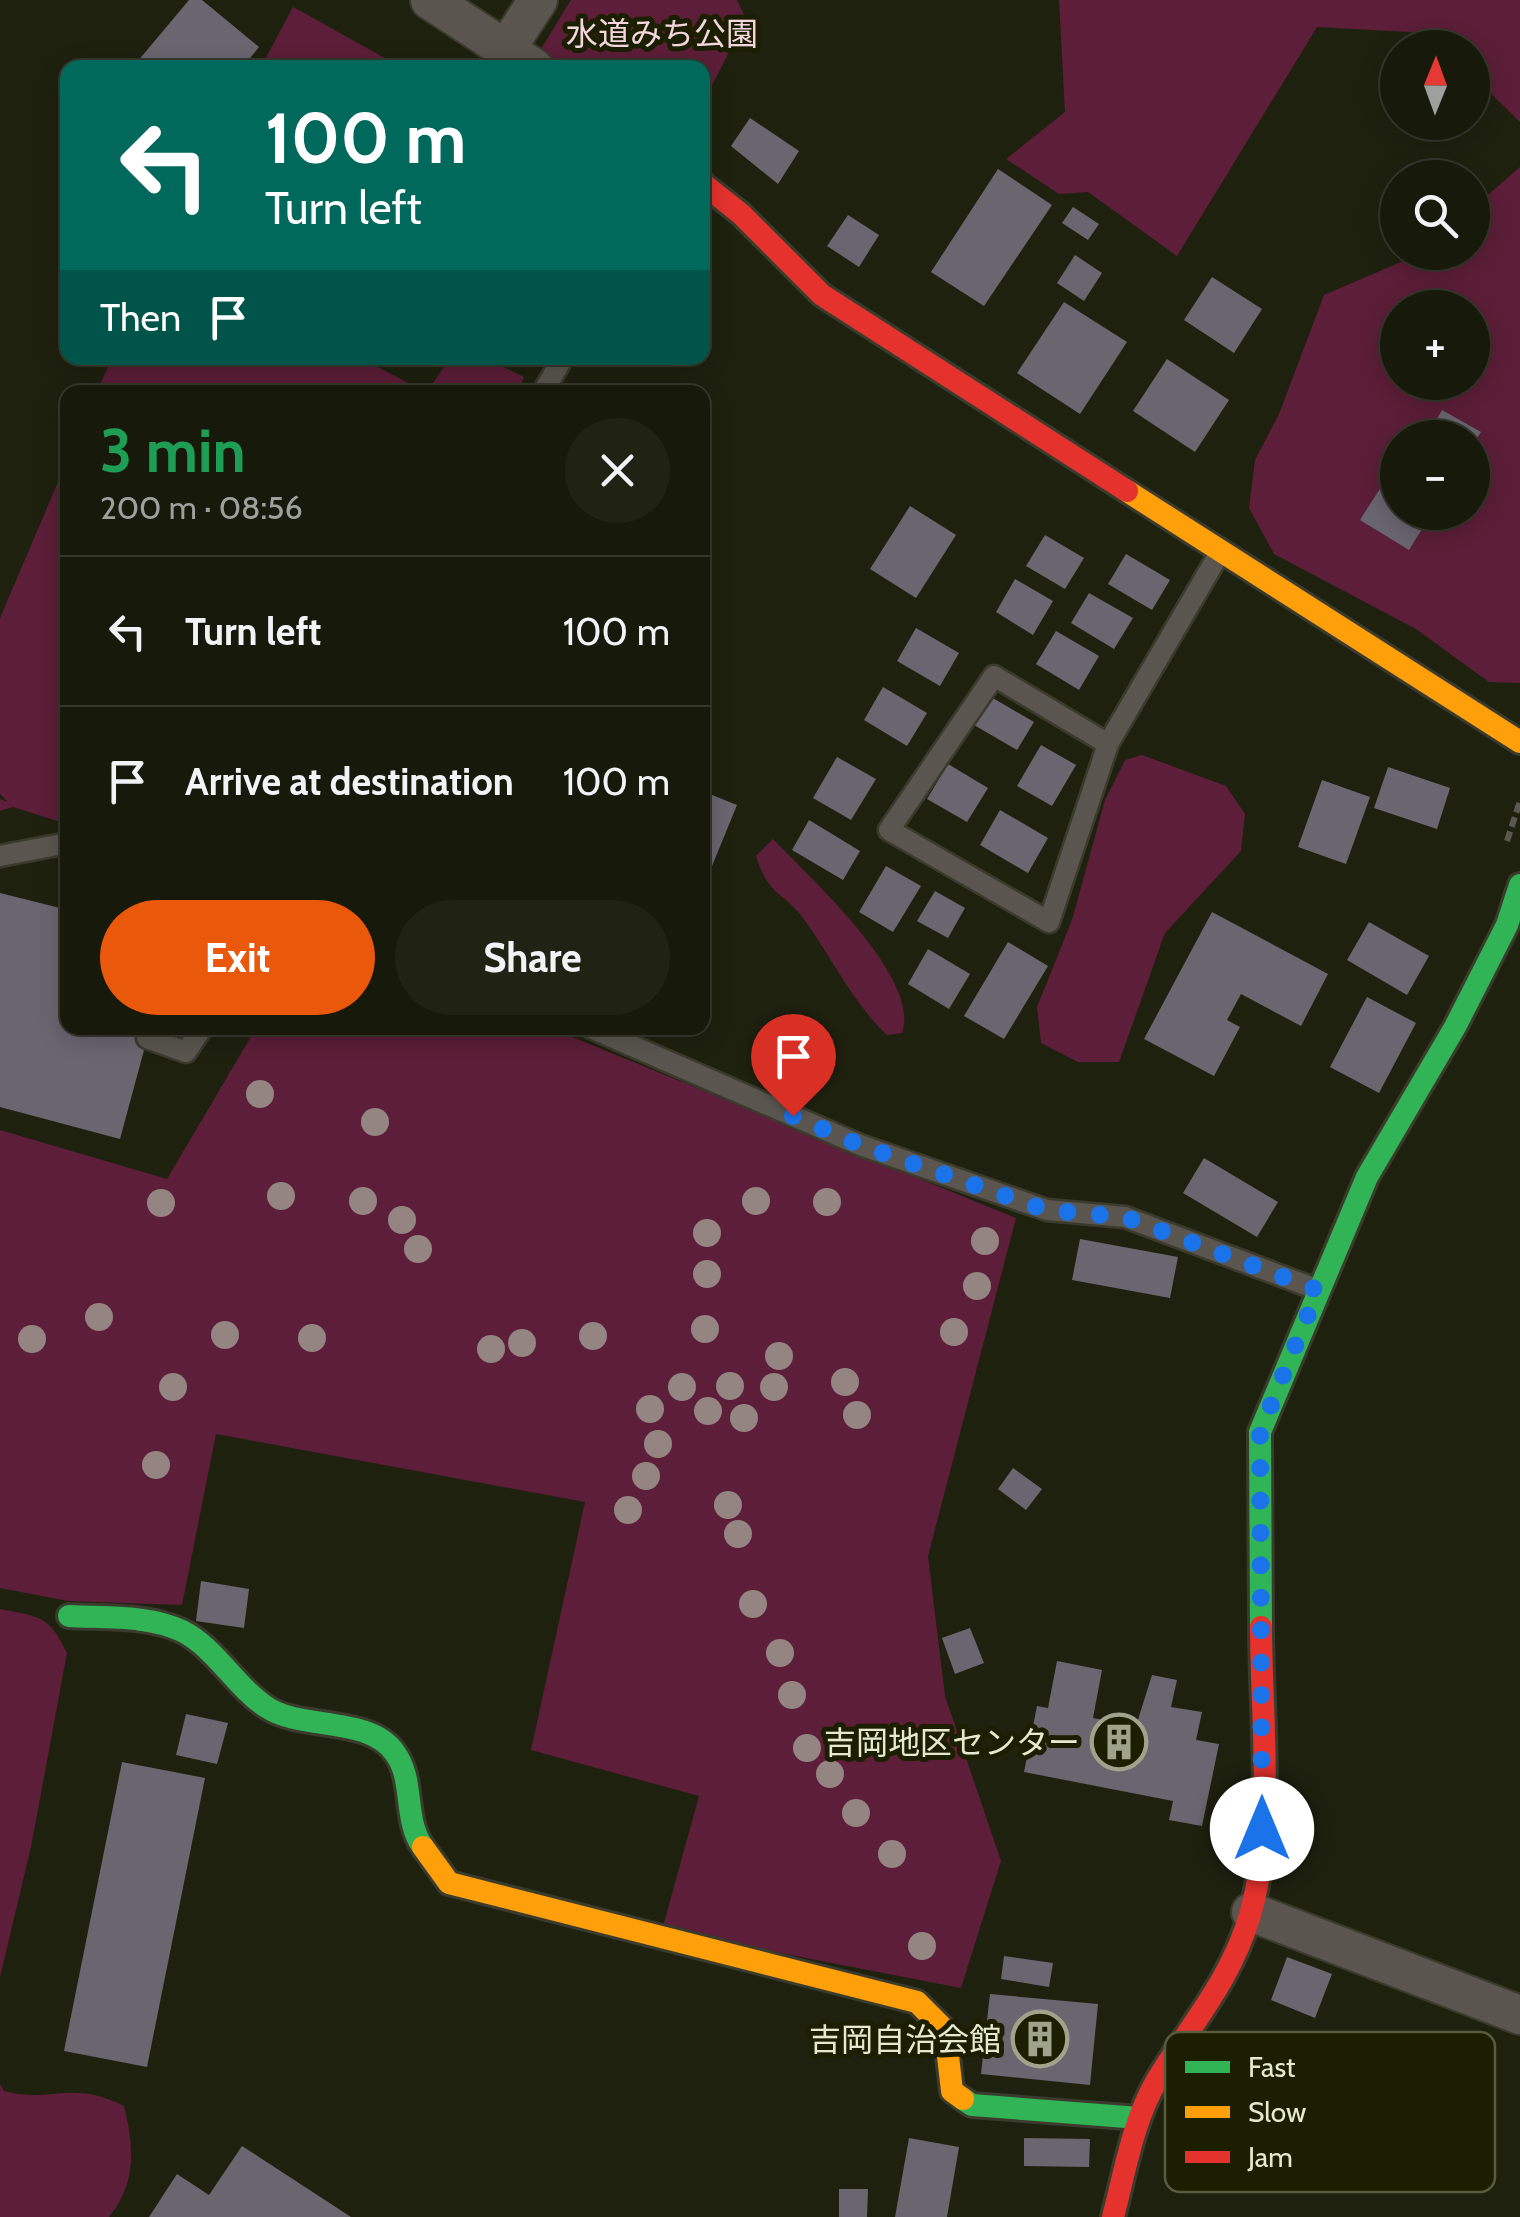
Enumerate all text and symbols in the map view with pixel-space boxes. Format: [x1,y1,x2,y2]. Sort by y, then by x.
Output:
park label: 水道みち公園 [566,14,758,53]
north arrow [1380,30,1490,140]
map controls [1380,30,1490,530]
text: 100 m [265,95,466,181]
icon: left [100,100,230,230]
button: search [1380,160,1490,270]
text: Turn left [265,181,422,235]
icon: arrive [201,290,256,345]
button: + [1380,290,1490,400]
text: Then [100,294,181,341]
text: 3 min [100,414,246,487]
button: close [565,418,670,523]
button: − [1380,420,1490,530]
text: 200 m · 08:56 [100,488,303,527]
icon: left [100,604,155,659]
text: Turn left [185,608,321,655]
text: 100 m [563,608,670,655]
icon: arrive [100,754,155,809]
text: Arrive at destination [185,758,514,805]
text: 100 m [563,758,670,805]
button: Exit [100,900,375,1015]
button: Share [395,900,670,1015]
pin [751,1014,836,1117]
icon: arrive [766,1029,821,1084]
building icon: 吉岡地区センター [1089,1712,1149,1772]
place label: 吉岡地区センター [824,1723,1080,1762]
position arrow [1210,1777,1314,1881]
building icon: 吉岡自治会館 [1010,2009,1070,2069]
place label: 吉岡自治会館 [809,2020,1001,2059]
legend [1165,2032,1495,2192]
text: Fast [1248,2050,1296,2084]
text: Slow [1248,2095,1306,2129]
text: Jam [1247,2140,1293,2174]

